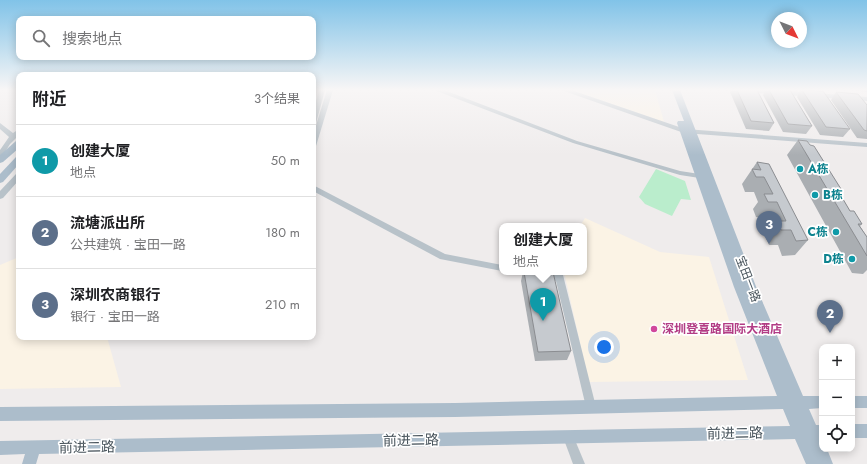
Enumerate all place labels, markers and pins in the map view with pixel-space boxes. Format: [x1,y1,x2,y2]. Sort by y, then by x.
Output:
place label: A栋 [807,160,829,178]
marker: A栋 [795,164,805,174]
place label: B栋 [823,186,843,204]
marker: B栋 [810,190,820,200]
pin: 3 [756,211,782,244]
place label: C栋 [808,223,828,241]
marker: C栋 [831,227,841,237]
place label: D栋 [823,250,844,268]
marker: D栋 [847,254,857,264]
pin: 1 [530,288,556,321]
pin: 2 [817,300,843,333]
place label: 深圳登喜路国际大酒店 [662,320,782,338]
marker: 深圳登喜路国际大酒店 [649,324,659,334]

